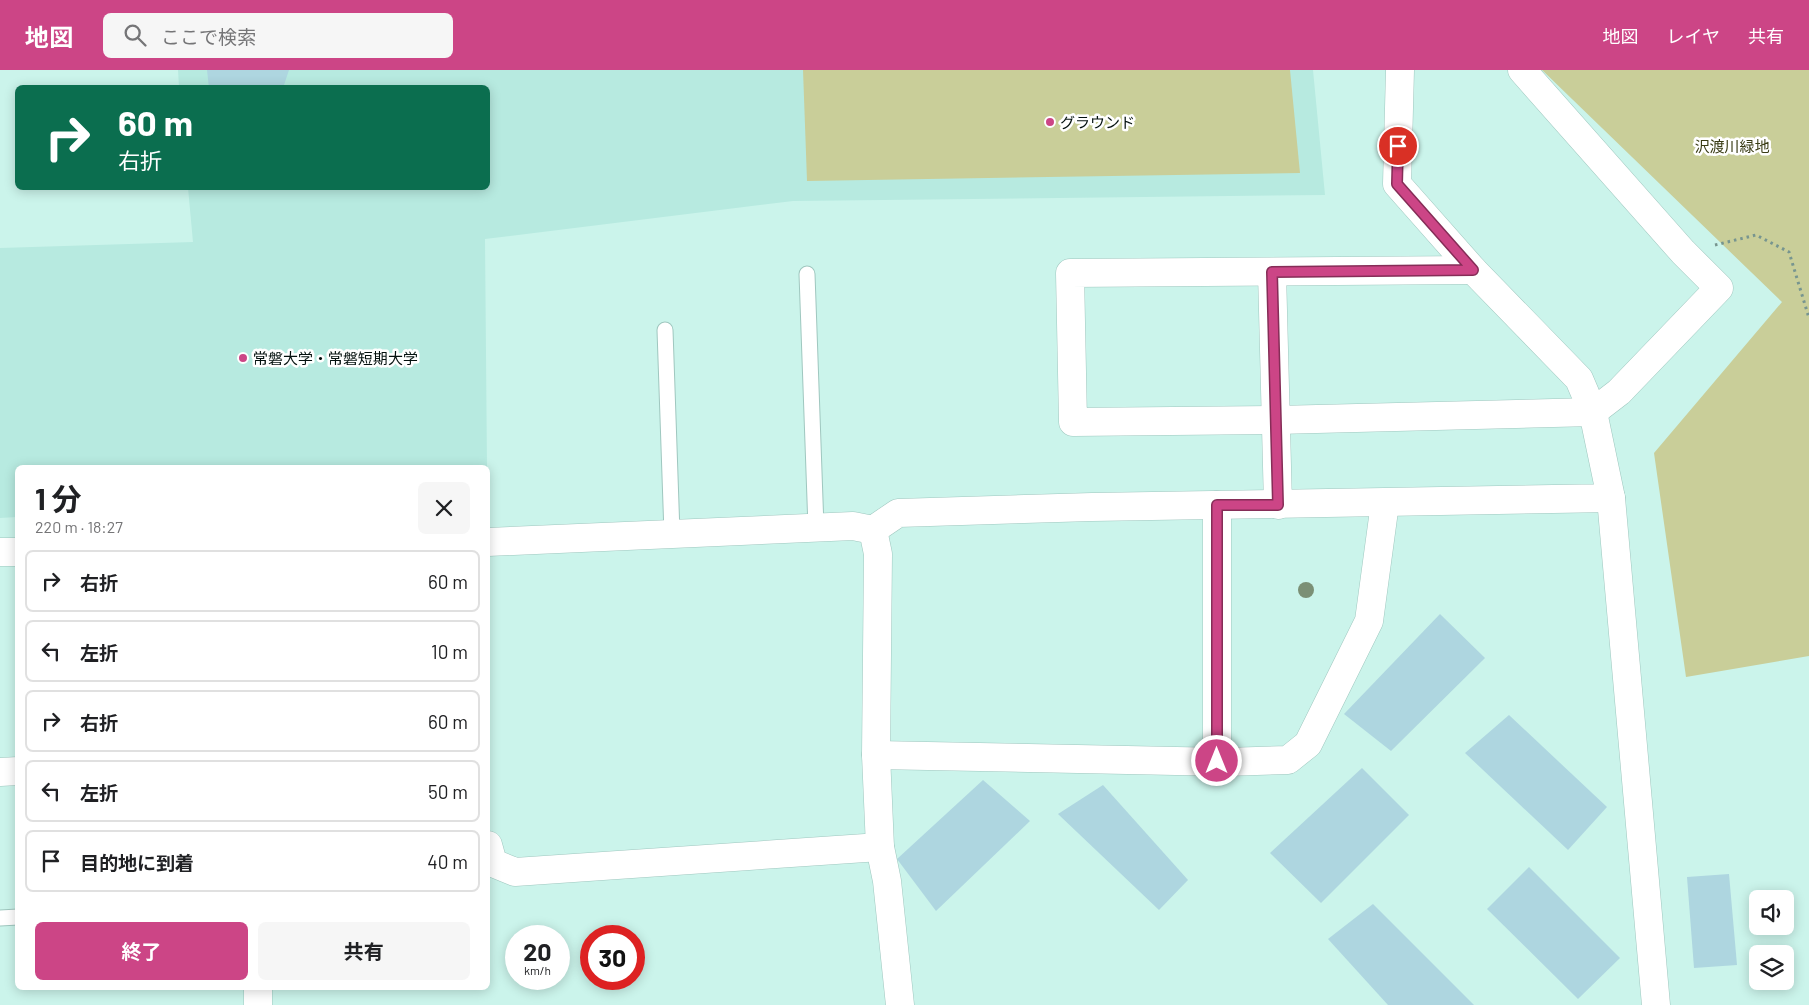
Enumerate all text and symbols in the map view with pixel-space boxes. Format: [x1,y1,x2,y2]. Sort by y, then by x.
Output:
search box [103,13,453,58]
icon: search [121,21,149,49]
text: 地図 [25,22,73,51]
text: ここで検索 [161,25,256,48]
text: 地図 [1603,25,1639,47]
text: レイヤ [1667,25,1720,47]
text: 共有 [1748,25,1784,47]
text: 60 m [118,101,193,143]
icon: right [35,105,100,170]
place label: グラウンド [1060,113,1135,131]
marker: グラウンド [1044,116,1056,128]
pin [1377,125,1419,167]
icon: arrive [1384,132,1412,160]
park label: 沢渡川緑地 [1694,137,1770,155]
text: 右折 [118,147,162,173]
place label: 常磐大学・常磐短期大学 [253,349,418,367]
marker: 常磐大学・常磐短期大学 [237,352,249,364]
text: 1 分 [35,480,82,516]
button: close [418,482,470,534]
text: 220 m · 18:27 [35,517,123,536]
icon: right [37,567,65,595]
text: 60 m [428,570,468,593]
text: 右折 [80,571,118,594]
icon: left [37,637,65,665]
text: 10 m [431,640,468,663]
text: 左折 [80,641,118,664]
icon: right [37,707,65,735]
text: 60 m [428,710,468,733]
text: 右折 [80,711,118,734]
position arrow [1190,734,1242,786]
icon: left [37,777,65,805]
text: 50 m [428,780,468,803]
text: 左折 [80,781,118,804]
icon: arrive [37,847,65,875]
text: 40 m [427,850,468,873]
text: 目的地に到着 [80,851,194,874]
map controls [1749,890,1794,990]
button: sound [1749,890,1794,935]
button: 終了 [35,922,248,980]
button: 共有 [258,922,470,980]
speed limit sign: 30 [580,925,645,990]
text: 20 [523,936,552,966]
button: layers [1749,945,1794,990]
text: km/h [524,963,551,977]

